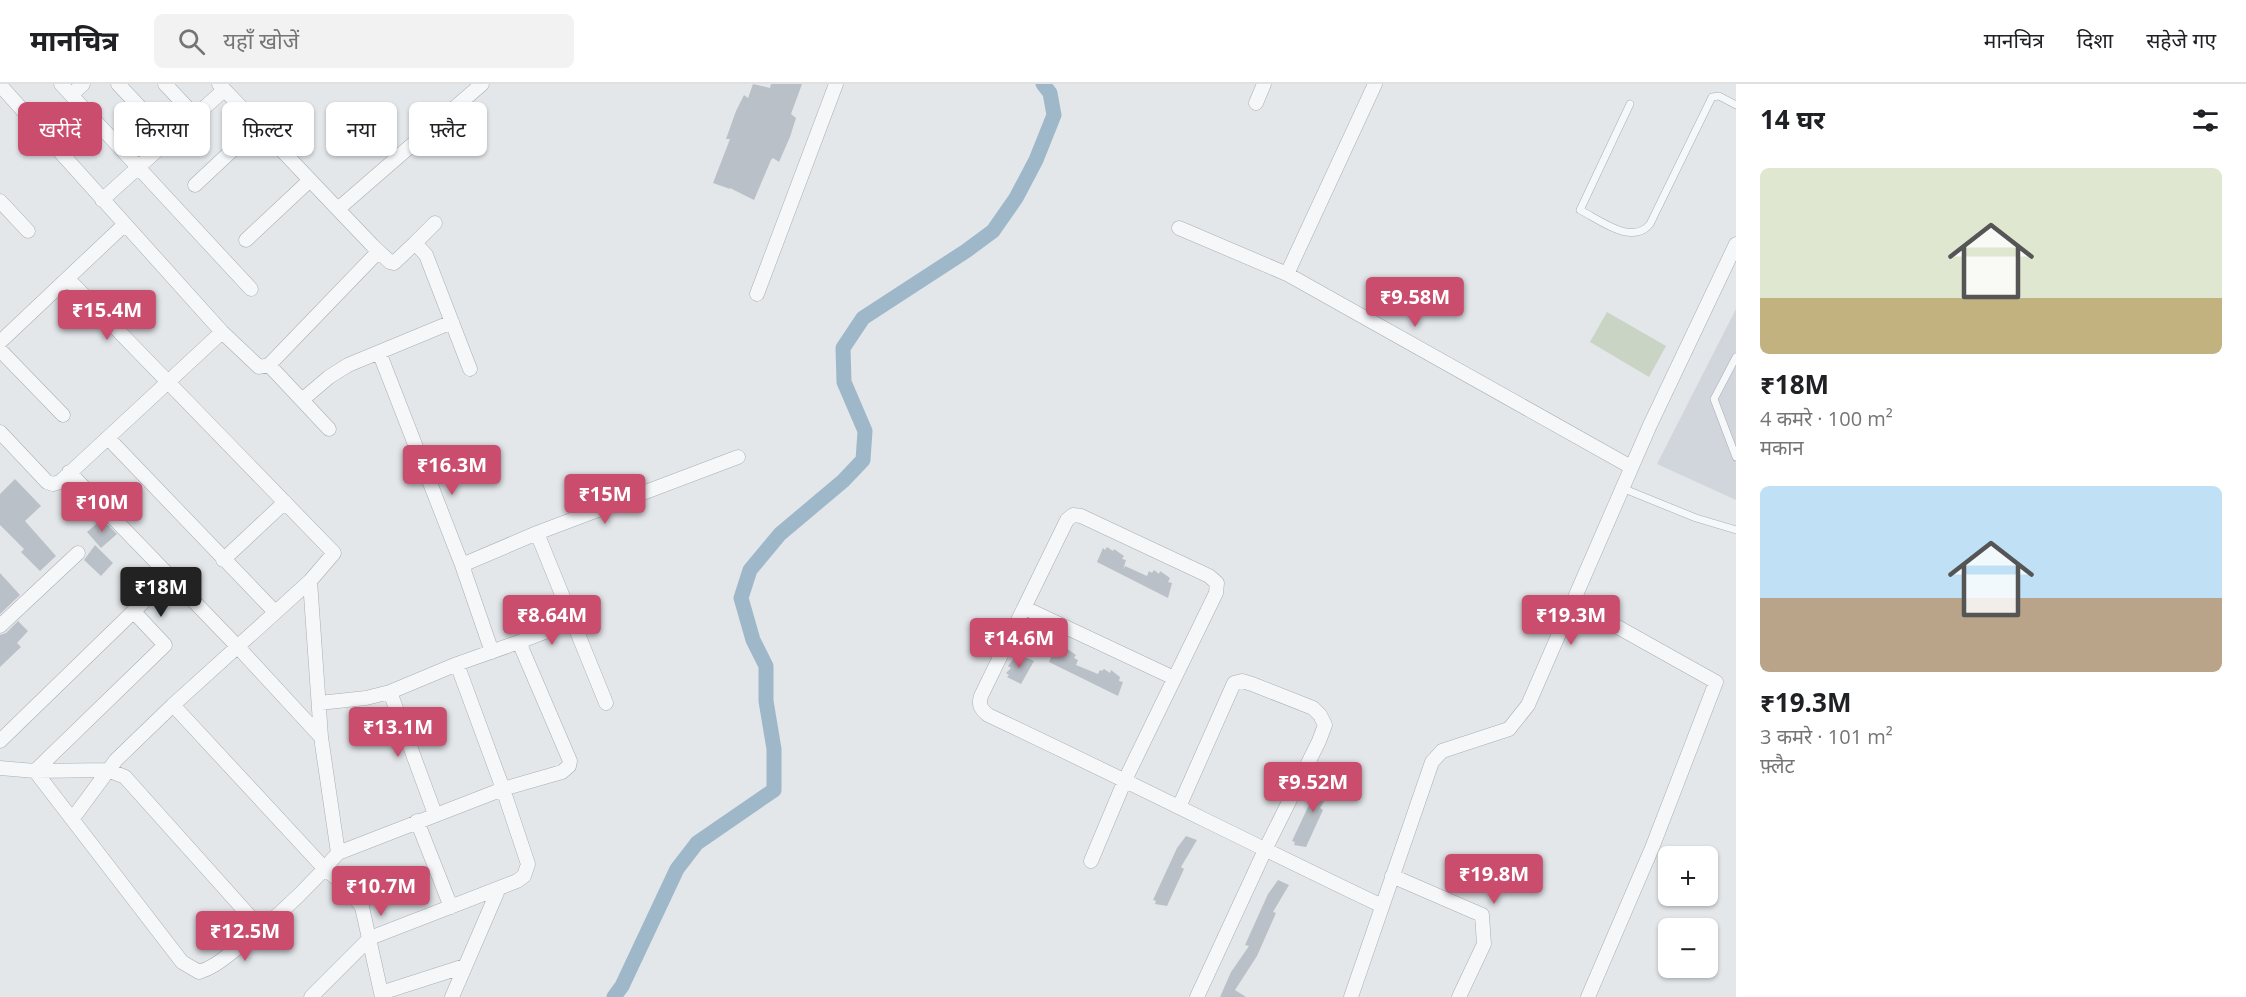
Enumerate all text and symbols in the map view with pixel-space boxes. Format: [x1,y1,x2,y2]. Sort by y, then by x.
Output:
search box [154,14,574,68]
text: मानचित्र [30,21,118,59]
icon: search [175,25,208,58]
text: यहाँ खोजें [223,25,299,55]
text: मानचित्र [1984,26,2044,54]
text: दिशा [2077,26,2113,54]
text: सहेजे गए [2146,26,2216,54]
text: 14 घर [1760,101,1825,137]
chip: खरीदें [18,102,102,156]
chip: किराया [114,102,210,156]
chip: फ़िल्टर [222,102,314,156]
chip: नया [326,102,397,156]
chip: फ़्लैट [409,102,487,156]
icon: filters [2189,104,2222,137]
icon: home [1937,207,2045,315]
pin: ₹9.58M [1366,277,1464,328]
text: ₹9.58M [1380,283,1450,310]
pin: ₹15.4M [58,290,156,341]
text: ₹15.4M [72,296,142,323]
text: ₹18M [1760,366,1829,402]
text: 4 कमरे · 100 m² [1760,405,1893,432]
text: मकान [1760,434,1804,461]
pin: ₹16.3M [403,445,501,496]
text: ₹16.3M [417,451,487,478]
pin: ₹15M [569,474,641,525]
text: ₹15M [578,480,632,507]
pin: ₹10M [66,482,138,533]
text: ₹10M [75,488,129,515]
icon: home [1937,525,2045,633]
pin: ₹18M [125,567,197,618]
text: ₹18M [134,573,188,600]
pin: ₹8.64M [503,595,601,646]
pin: ₹19.3M [1522,595,1620,646]
text: ₹8.64M [517,601,587,628]
text: ₹19.3M [1536,601,1606,628]
pin: ₹14.6M [970,618,1068,669]
text: ₹14.6M [984,624,1054,651]
text: ₹19.3M [1760,684,1851,720]
pin: ₹13.1M [349,707,447,758]
text: ₹13.1M [363,713,433,740]
text: 3 कमरे · 101 m² [1760,723,1893,750]
text: फ़्लैट [1760,752,1795,779]
pin: ₹9.52M [1264,762,1362,813]
text: ₹9.52M [1278,768,1348,795]
map controls [1658,846,1718,978]
button: + [1658,846,1718,906]
pin: ₹19.8M [1445,854,1543,905]
text: ₹19.8M [1459,860,1529,887]
pin: ₹10.7M [332,866,430,917]
text: ₹10.7M [346,872,416,899]
pin: ₹12.5M [196,911,294,962]
text: ₹12.5M [210,917,280,944]
button: − [1658,918,1718,978]

